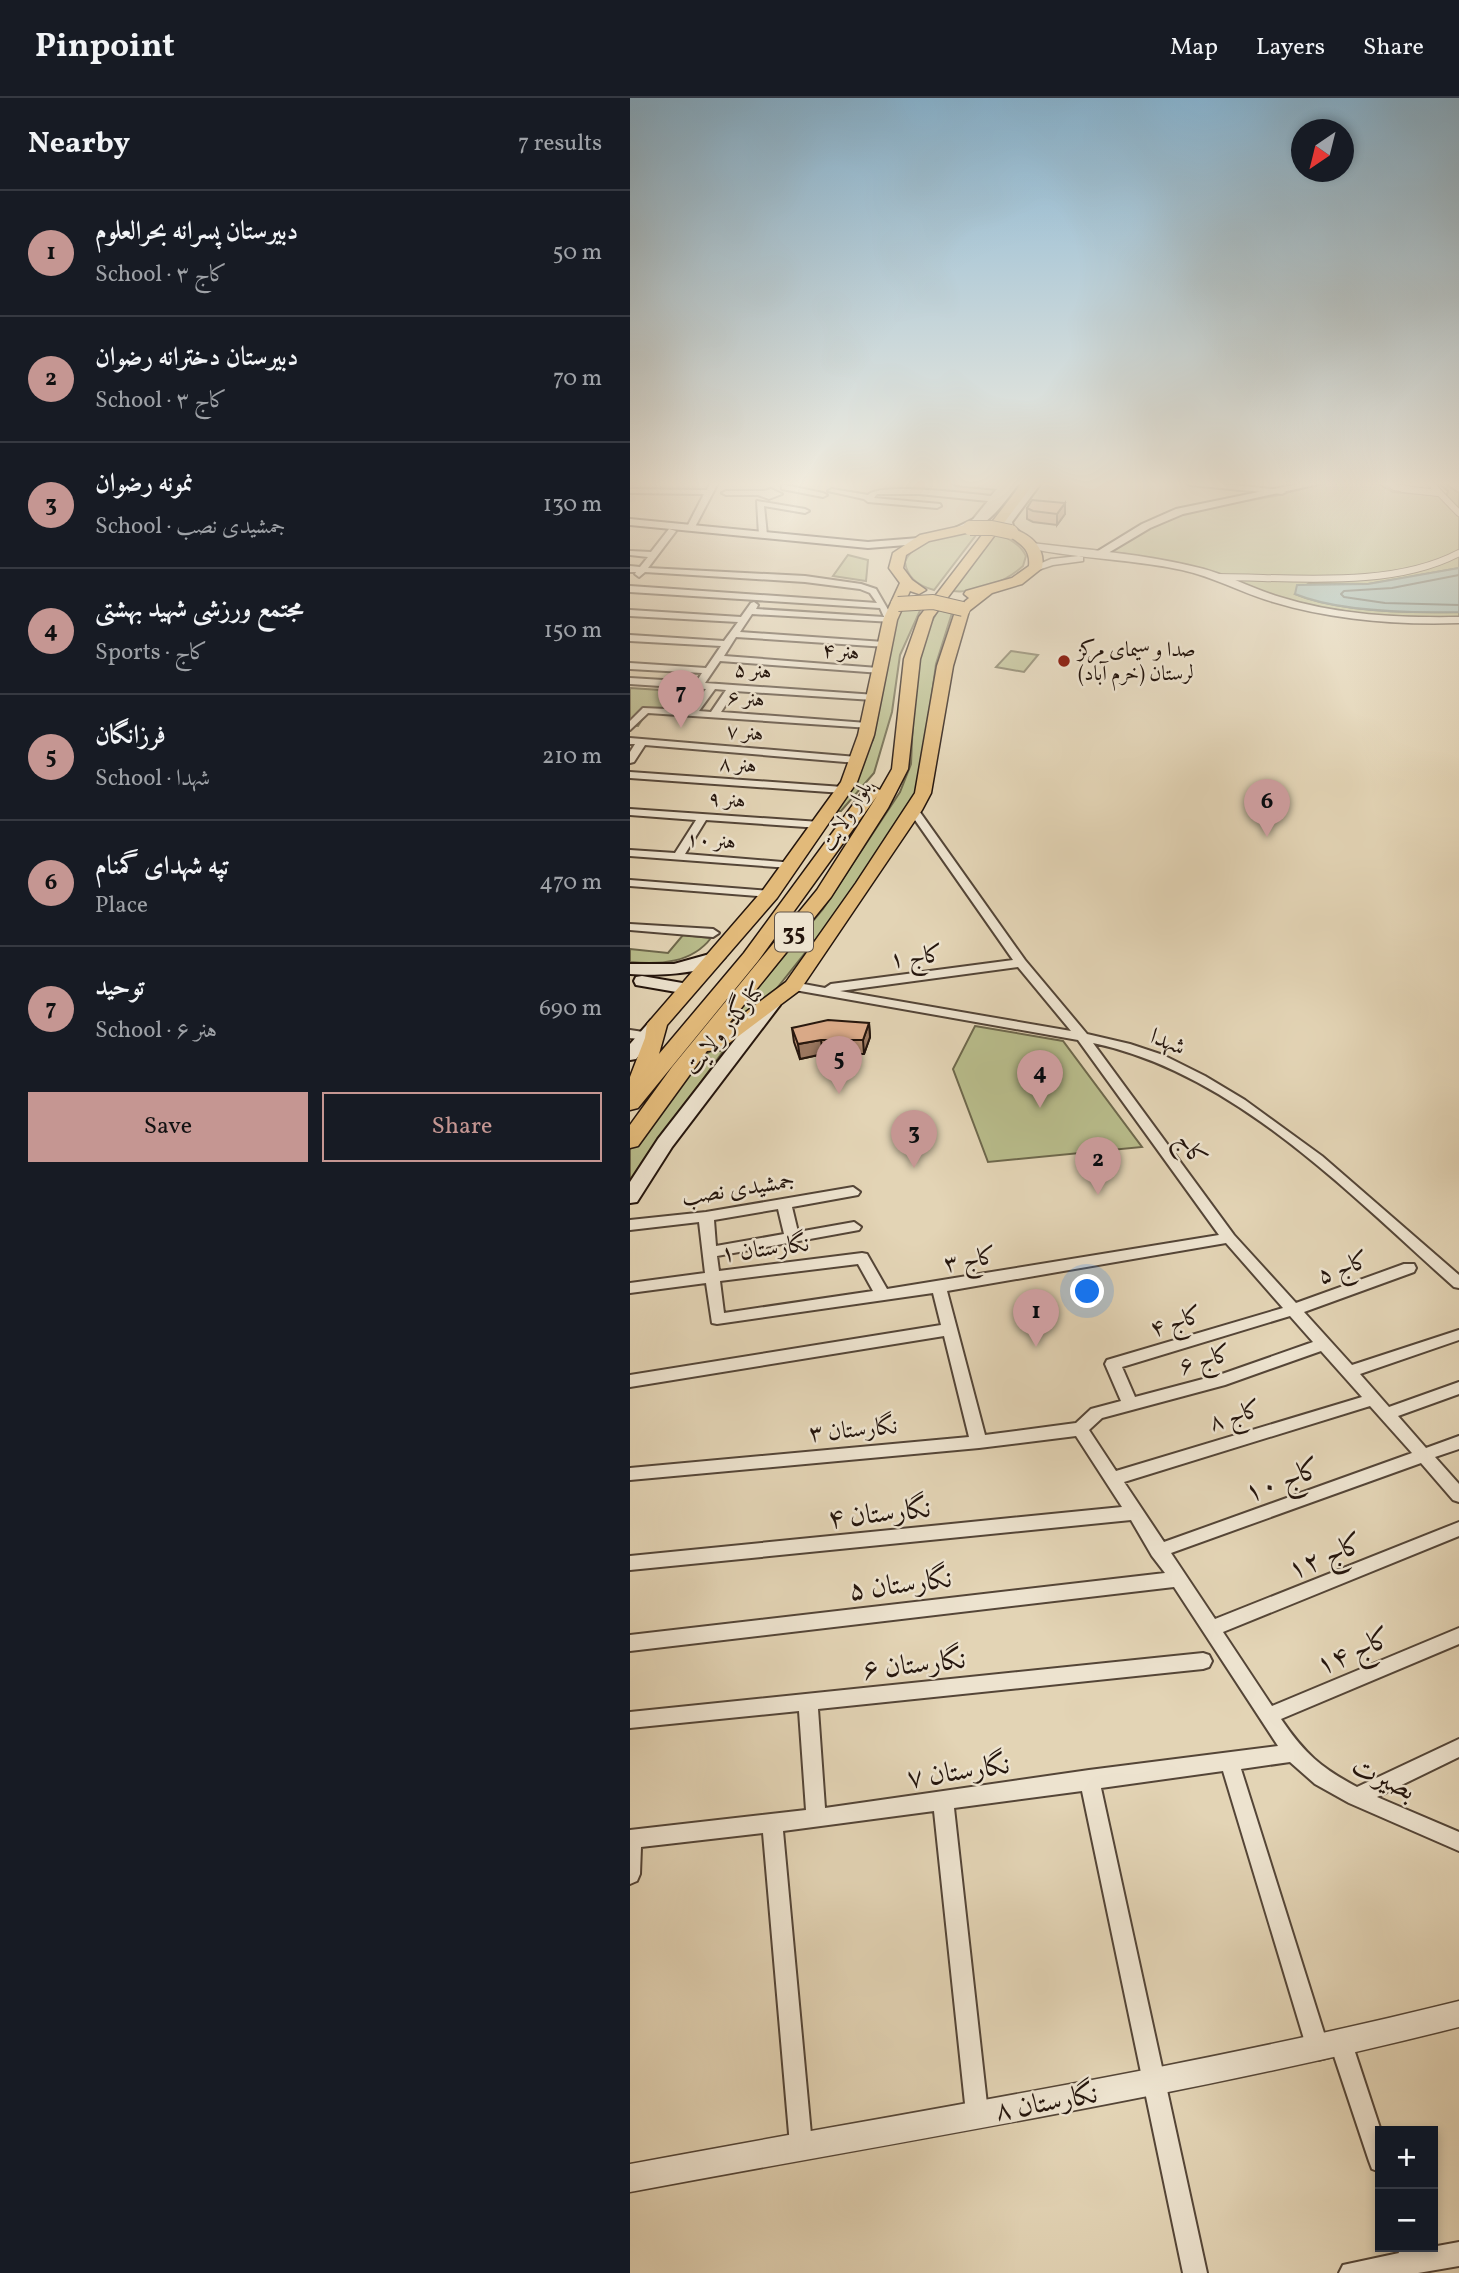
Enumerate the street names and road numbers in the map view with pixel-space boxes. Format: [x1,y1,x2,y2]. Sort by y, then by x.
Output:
street label: هنر ۴ [821,636,861,669]
street label: هنر ۵ [733,656,773,687]
street label: هنر ۶ [726,684,766,715]
street label: هنر ۷ [725,717,765,750]
street label: هنر ۸ [718,750,758,781]
street label: بلوار ولایت [814,776,880,857]
street label: هنر ۹ [707,785,747,816]
street label: هنر ۱۰ [685,825,737,858]
road number: 35 [775,912,813,952]
street label: کاج ۱ [888,938,945,980]
street label: کنارگذر ولایت [675,974,775,1083]
street label: شهدا [1144,1020,1190,1065]
street label: کاج [1165,1126,1214,1175]
street label: جمشیدی نصب [679,1164,798,1216]
street label: نگارستان ۱ [719,1228,811,1272]
street label: کاج ۳ [941,1240,1000,1284]
street label: کاج ۵ [1313,1244,1375,1296]
street label: کاج ۴ [1146,1299,1208,1349]
street label: کاج ۶ [1175,1337,1236,1387]
street label: کاج ۸ [1205,1393,1267,1443]
street label: نگارستان ۳ [807,1410,899,1452]
street label: کاج ۱۰ [1239,1450,1328,1517]
street label: نگارستان ۴ [826,1490,933,1539]
street label: کاج ۱۲ [1282,1525,1371,1594]
street label: نگارستان ۵ [846,1560,954,1611]
street label: کاج ۱۴ [1310,1619,1399,1689]
street label: نگارستان ۶ [861,1641,968,1690]
street label: نگارستان ۷ [904,1746,1012,1799]
street label: بصیرت [1344,1747,1421,1811]
street label: نگارستان ۸ [992,2075,1101,2132]

